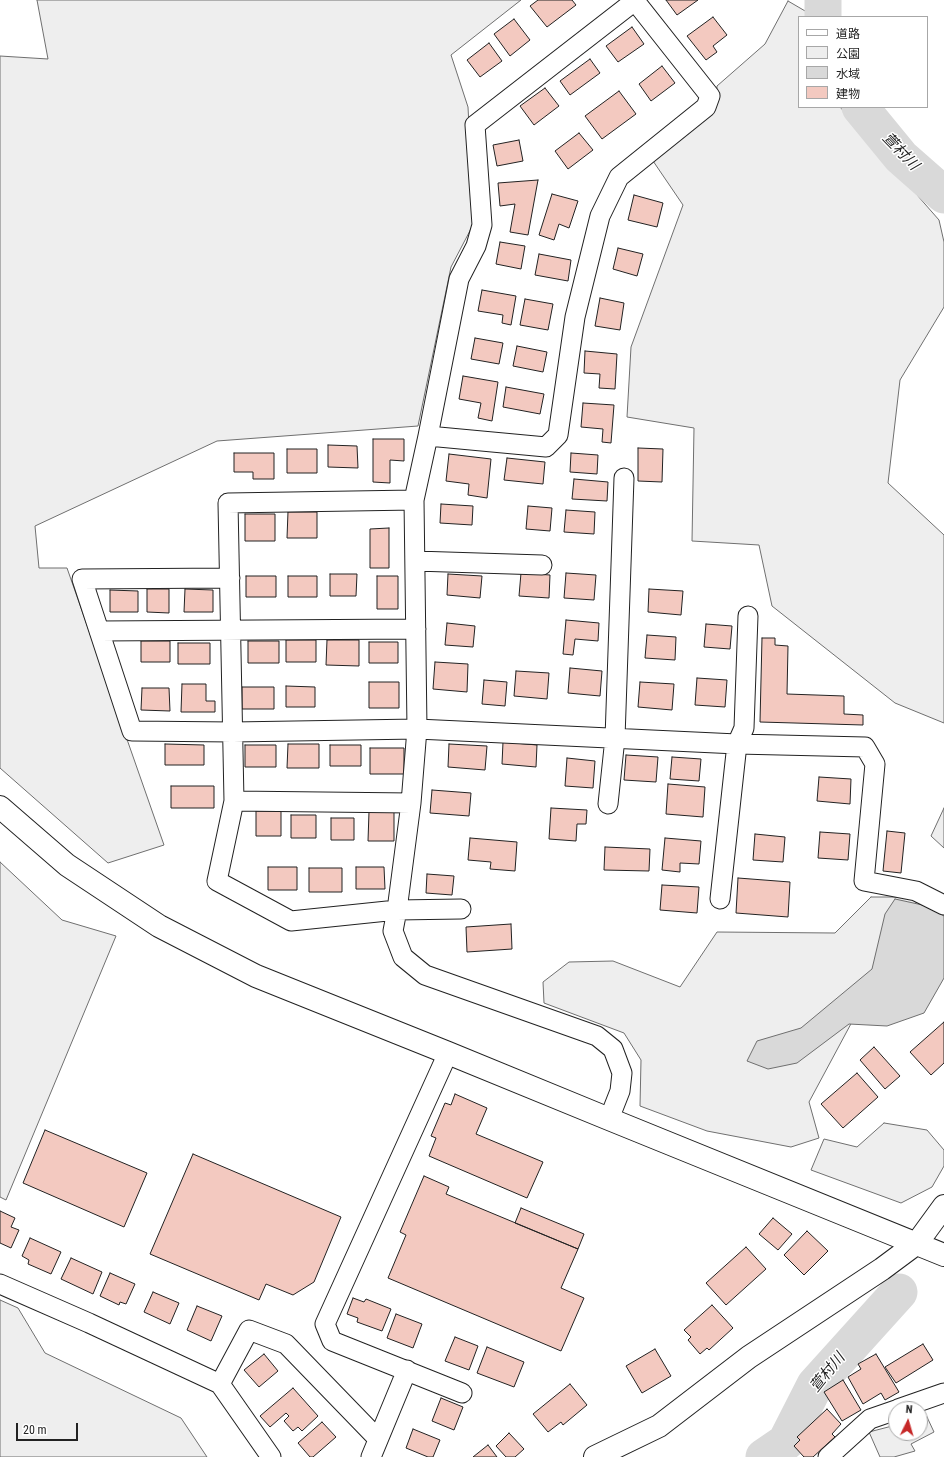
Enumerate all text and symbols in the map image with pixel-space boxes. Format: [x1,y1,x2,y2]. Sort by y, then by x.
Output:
legend [798,16,928,108]
text: 道路 [836,27,860,41]
text: 公園 [836,47,860,61]
text: 水域 [836,67,860,81]
text: 建物 [836,87,860,101]
water label: 萱村川 [878,130,922,174]
water label: 萱村川 [807,1350,849,1396]
north arrow [888,1401,928,1441]
text: N [905,1403,913,1416]
scale bar [18,1415,80,1441]
text: 20 m [23,1423,47,1437]

